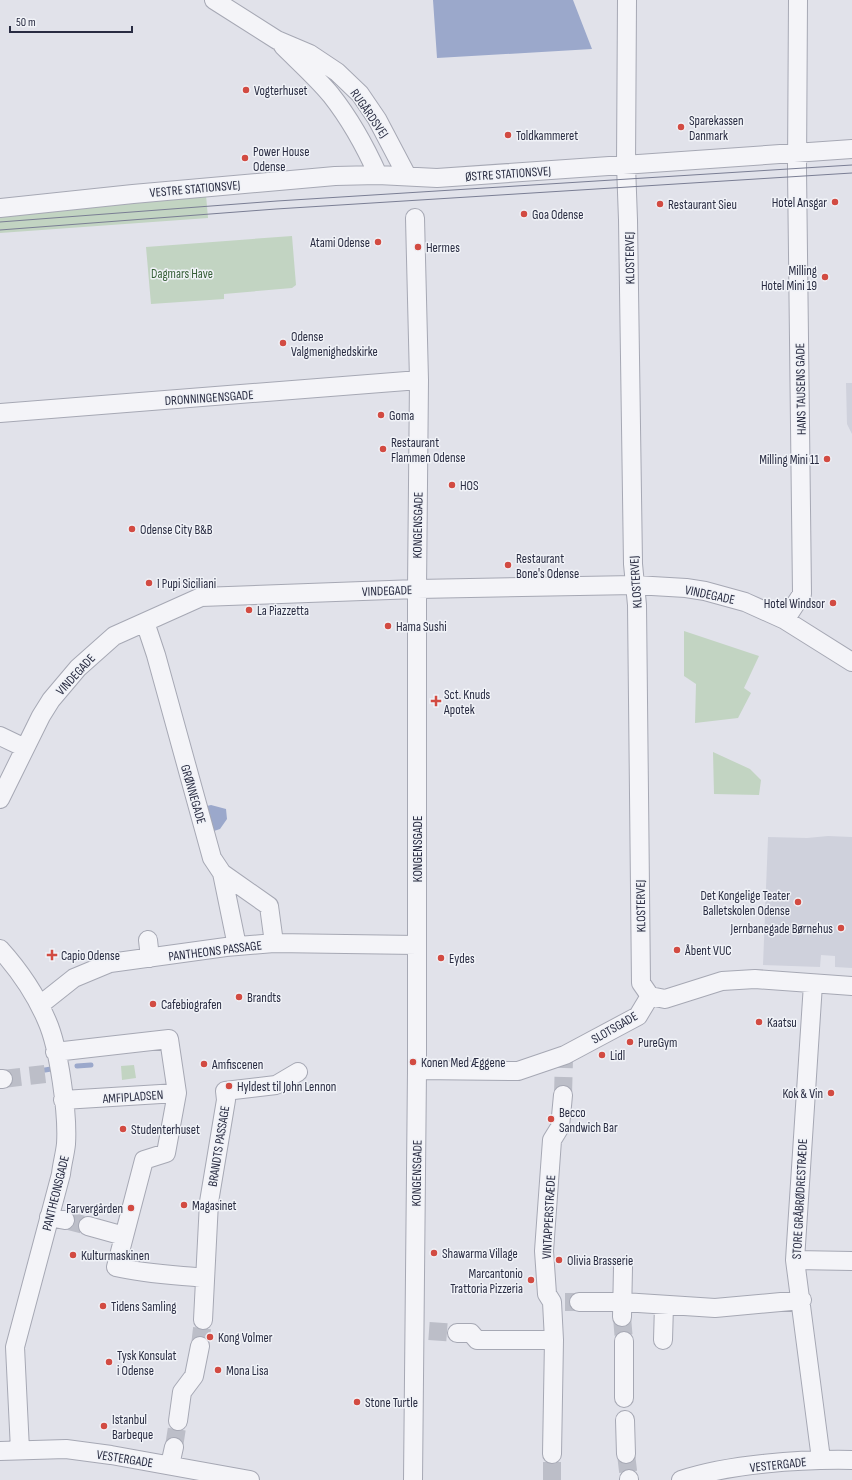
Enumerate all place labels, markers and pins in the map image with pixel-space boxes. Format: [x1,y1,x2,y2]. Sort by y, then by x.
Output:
place label: Vogterhuset [254,83,308,99]
marker: Vogterhuset [241,85,251,95]
place label: Sparekassen Danmark [689,113,744,144]
marker: Sparekassen Danmark [676,122,686,132]
place label: Toldkammeret [516,128,578,144]
marker: Toldkammeret [503,130,513,140]
place label: Power House Odense [253,144,309,175]
marker: Power House Odense [240,153,250,163]
place label: Hotel Ansgar [772,195,827,211]
place label: Restaurant Sieu [668,197,737,213]
marker: Hotel Ansgar [830,197,840,207]
marker: Restaurant Sieu [655,199,665,209]
place label: Goa Odense [532,207,583,223]
marker: Goa Odense [519,209,529,219]
place label: Atami Odense [309,235,370,251]
marker: Atami Odense [373,237,383,247]
place label: Hermes [426,240,460,256]
marker: Hermes [413,242,423,252]
place label: Milling Hotel Mini 19 [761,263,817,294]
marker: Milling Hotel Mini 19 [820,272,830,282]
place label: Odense Valgmenighedskirke [291,329,378,360]
marker: Odense Valgmenighedskirke [278,338,288,348]
place label: Goma [389,408,414,424]
marker: Goma [376,410,386,420]
place label: Restaurant Flammen Odense [391,435,465,466]
marker: Restaurant Flammen Odense [378,444,388,454]
place label: Milling Mini 11 [759,452,819,468]
marker: Milling Mini 11 [822,454,832,464]
place label: HOS [460,478,479,494]
marker: HOS [447,480,457,490]
place label: Odense City B&B [140,522,213,538]
marker: Odense City B&B [127,524,137,534]
place label: Restaurant Bone's Odense [516,551,579,582]
marker: Restaurant Bone's Odense [503,560,513,570]
place label: I Pupi Siciliani [157,576,216,592]
marker: I Pupi Siciliani [144,578,154,588]
place label: Hotel Windsor [764,596,825,612]
marker: Hotel Windsor [828,598,838,608]
place label: La Piazzetta [257,603,309,619]
marker: La Piazzetta [244,605,254,615]
place label: Hama Sushi [396,619,447,635]
marker: Hama Sushi [383,621,393,631]
place label: Sct. Knuds Apotek [443,687,491,718]
marker: Sct. Knuds Apotek [431,696,441,706]
place label: Det Kongelige Teater Balletskolen Odense [700,888,790,919]
marker: Det Kongelige Teater Balletskolen Odense [793,897,803,907]
place label: Jernbanegade Børnehus [730,921,833,937]
marker: Jernbanegade Børnehus [836,923,846,933]
place label: Åbent VUC [684,943,732,959]
marker: Åbent VUC [672,945,682,955]
place label: Capio Odense [61,948,120,964]
marker: Capio Odense [46,949,58,961]
place label: Eydes [449,951,475,967]
marker: Eydes [436,953,446,963]
place label: Brandts [247,990,281,1006]
marker: Brandts [234,992,244,1002]
place label: Cafebiografen [161,997,222,1013]
marker: Cafebiografen [148,999,158,1009]
place label: Kaatsu [767,1015,797,1031]
marker: Kaatsu [754,1017,764,1027]
place label: PureGym [638,1035,677,1051]
marker: PureGym [625,1037,635,1047]
place label: Lidl [610,1048,625,1064]
marker: Lidl [597,1050,607,1060]
place label: Konen Med Æggene [421,1055,506,1071]
place label: Amfiscenen [211,1057,263,1073]
marker: Konen Med Æggene [408,1057,418,1067]
marker: Amfiscenen [199,1059,209,1069]
place label: Hyldest til John Lennon [237,1079,336,1095]
marker: Hyldest til John Lennon [224,1081,234,1091]
place label: Kok & Vin [782,1086,823,1102]
marker: Kok & Vin [826,1088,836,1098]
place label: Becco Sandwich Bar [559,1105,618,1136]
marker: Becco Sandwich Bar [546,1114,556,1124]
place label: Studenterhuset [131,1122,200,1138]
marker: Studenterhuset [118,1124,128,1134]
place label: Magasinet [192,1198,237,1214]
marker: Magasinet [179,1200,189,1210]
place label: Farvergården [66,1201,123,1217]
marker: Farvergården [126,1203,136,1213]
place label: Shawarma Village [442,1246,518,1262]
place label: Kulturmaskinen [81,1248,149,1264]
marker: Shawarma Village [429,1248,439,1258]
marker: Kulturmaskinen [68,1250,78,1260]
place label: Olivia Brasserie [567,1253,633,1269]
marker: Olivia Brasserie [554,1255,564,1265]
place label: Marcantonio Trattoria Pizzeria [450,1266,523,1297]
marker: Marcantonio Trattoria Pizzeria [526,1275,536,1285]
place label: Tidens Samling [111,1299,176,1315]
marker: Tidens Samling [98,1301,108,1311]
place label: Kong Volmer [218,1330,273,1346]
marker: Kong Volmer [205,1332,215,1342]
place label: Tysk Konsulat i Odense [117,1348,177,1379]
marker: Tysk Konsulat i Odense [104,1357,114,1367]
place label: Mona Lisa [226,1363,269,1379]
marker: Mona Lisa [213,1365,223,1375]
place label: Stone Turtle [365,1395,418,1411]
marker: Stone Turtle [352,1397,362,1407]
place label: Istanbul Barbeque [112,1412,153,1443]
marker: Istanbul Barbeque [99,1421,109,1431]

